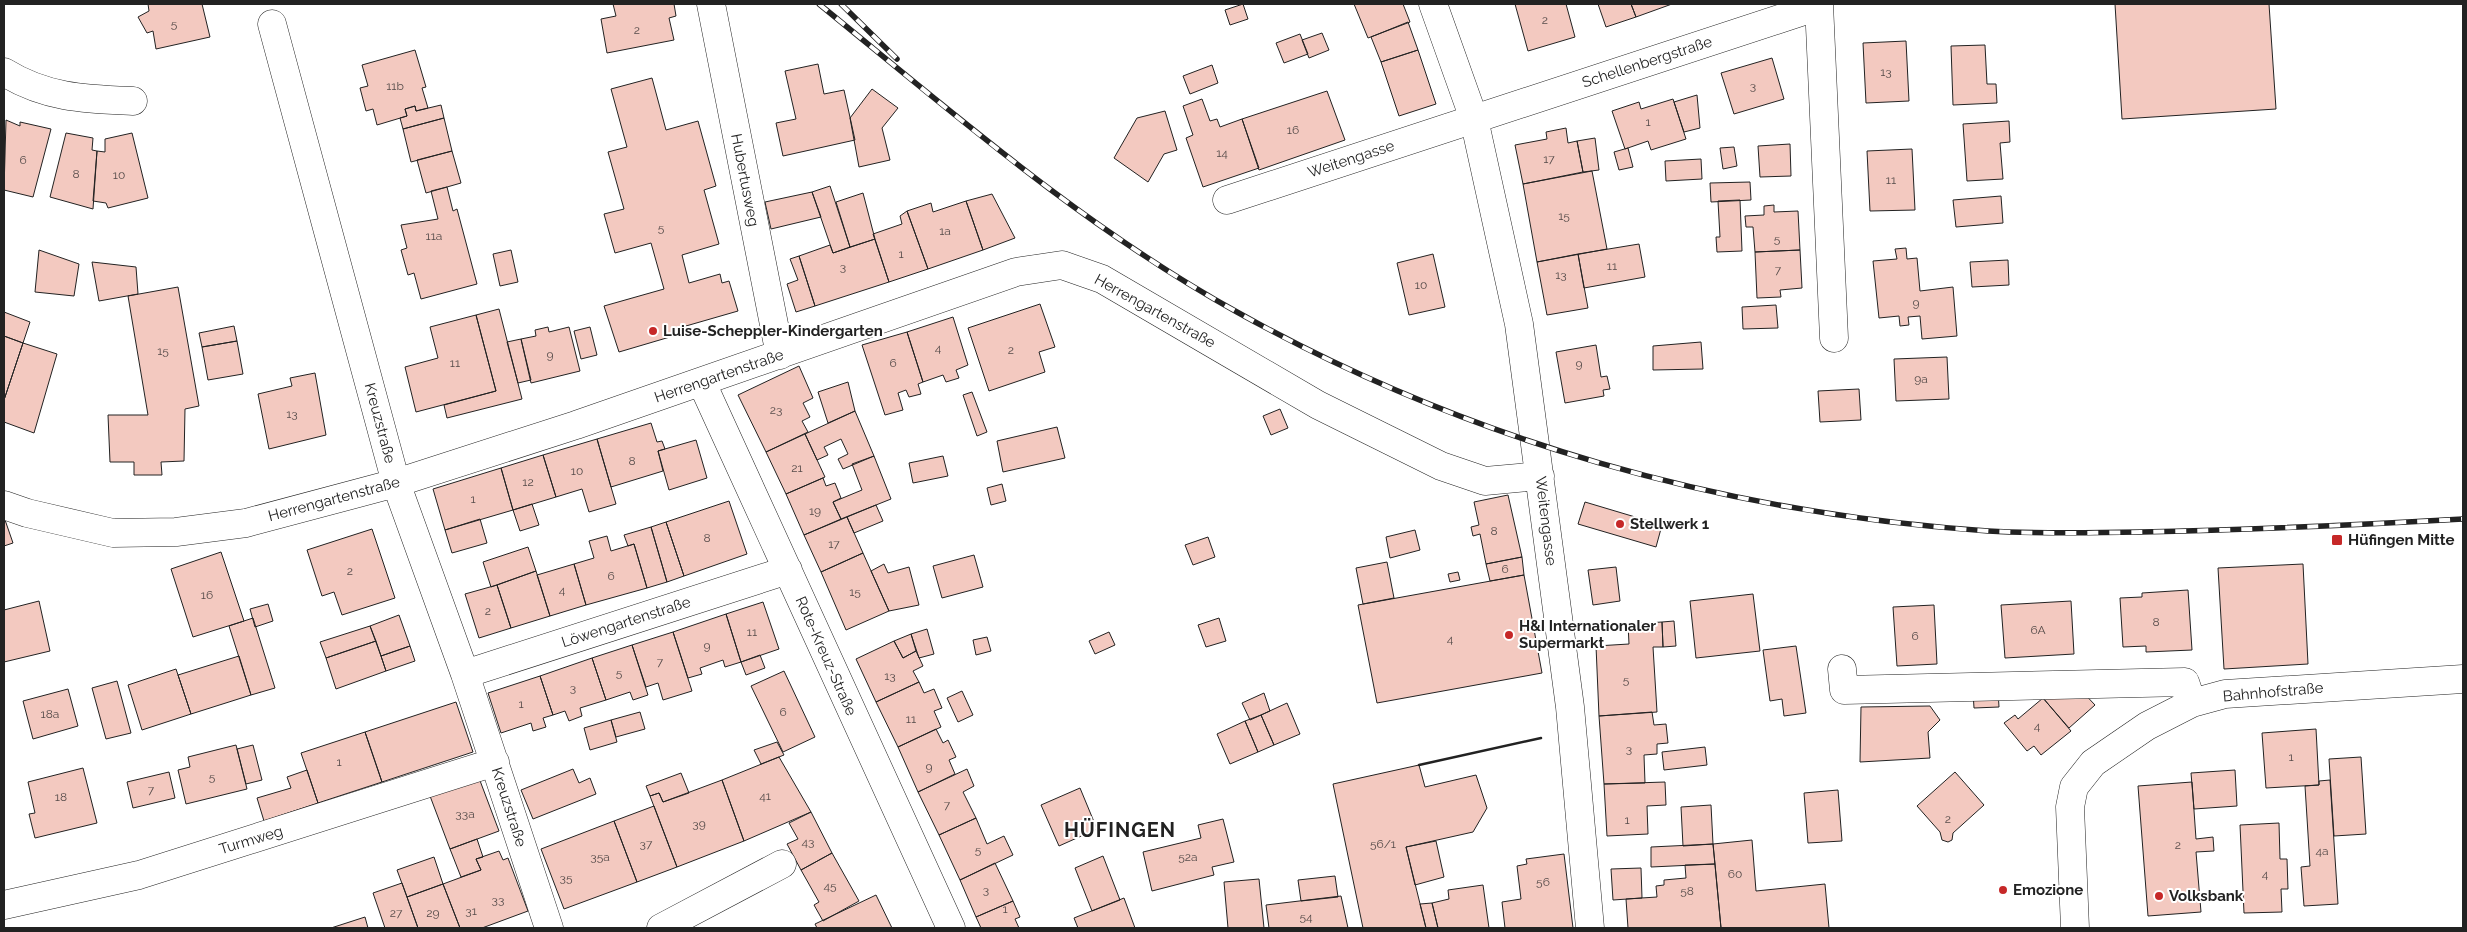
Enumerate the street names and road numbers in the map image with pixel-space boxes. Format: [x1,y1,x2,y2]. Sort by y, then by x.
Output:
street label: Schellenbergstraße [1580,32,1715,92]
street label: Hubertusweg [727,132,763,228]
street label: Weitengasse [1305,136,1397,181]
street label: Herrengartenstraße [1091,270,1219,352]
street label: Herrengartenstraße [652,345,786,407]
street label: Kreuzstraße [361,381,399,465]
street label: Herrengartenstraße [266,473,402,525]
street label: Weitengasse [1532,475,1560,567]
street label: Löwengartenstraße [559,593,693,651]
street label: Rote-Kreuz-Straße [792,594,860,719]
street label: Bahnhofstraße [2222,679,2324,705]
street label: Kreuzstraße [488,765,530,849]
street label: Turmweg [217,822,285,858]

